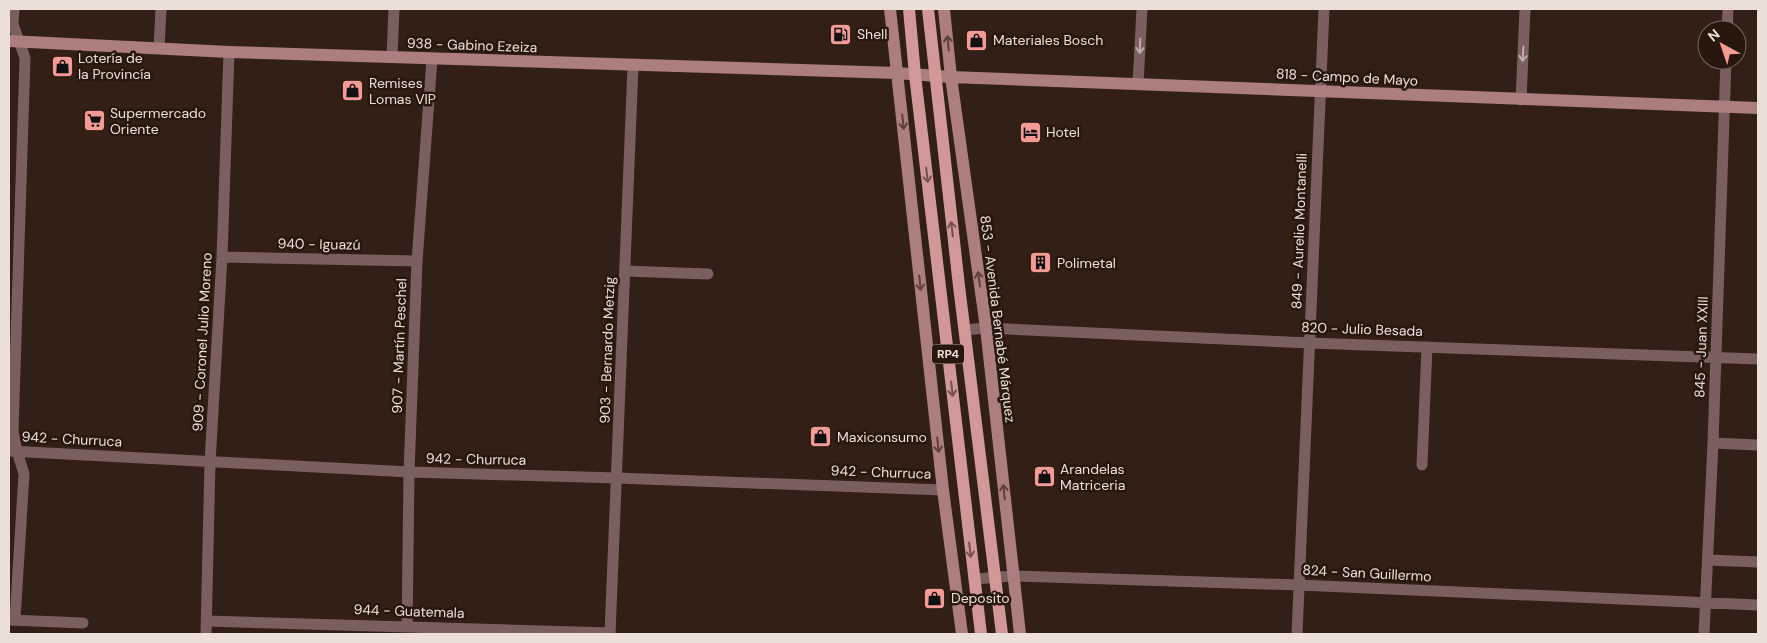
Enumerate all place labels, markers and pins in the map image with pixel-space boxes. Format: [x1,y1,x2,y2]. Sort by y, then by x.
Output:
fuel station icon: Shell [829,22,853,46]
place label: Shell [857,25,887,43]
shop icon: Materiales Bosch [965,28,989,52]
place label: Materiales Bosch [993,31,1103,49]
place label: Lotería de la Provincía [78,49,151,83]
shop icon: Lotería de la Provincía [50,54,74,78]
place label: Remises Lomas VIP [369,74,436,108]
shop icon: Remises Lomas VIP [341,79,365,103]
place label: Supermercado Oriente [110,104,206,138]
supermarket icon: Supermercado Oriente [82,109,106,133]
hotel icon: Hotel [1018,120,1042,144]
place label: Hotel [1046,123,1080,141]
building icon: Polimetal [1029,251,1053,275]
place label: Polimetal [1057,254,1116,272]
shop icon: Maxiconsumo [809,425,833,449]
place label: Maxiconsumo [837,428,927,446]
place label: Arandelas Matriceria [1060,460,1125,494]
shop icon: Arandelas Matriceria [1032,465,1056,489]
shop icon: Deposito [923,586,947,610]
place label: Deposito [951,589,1010,607]

